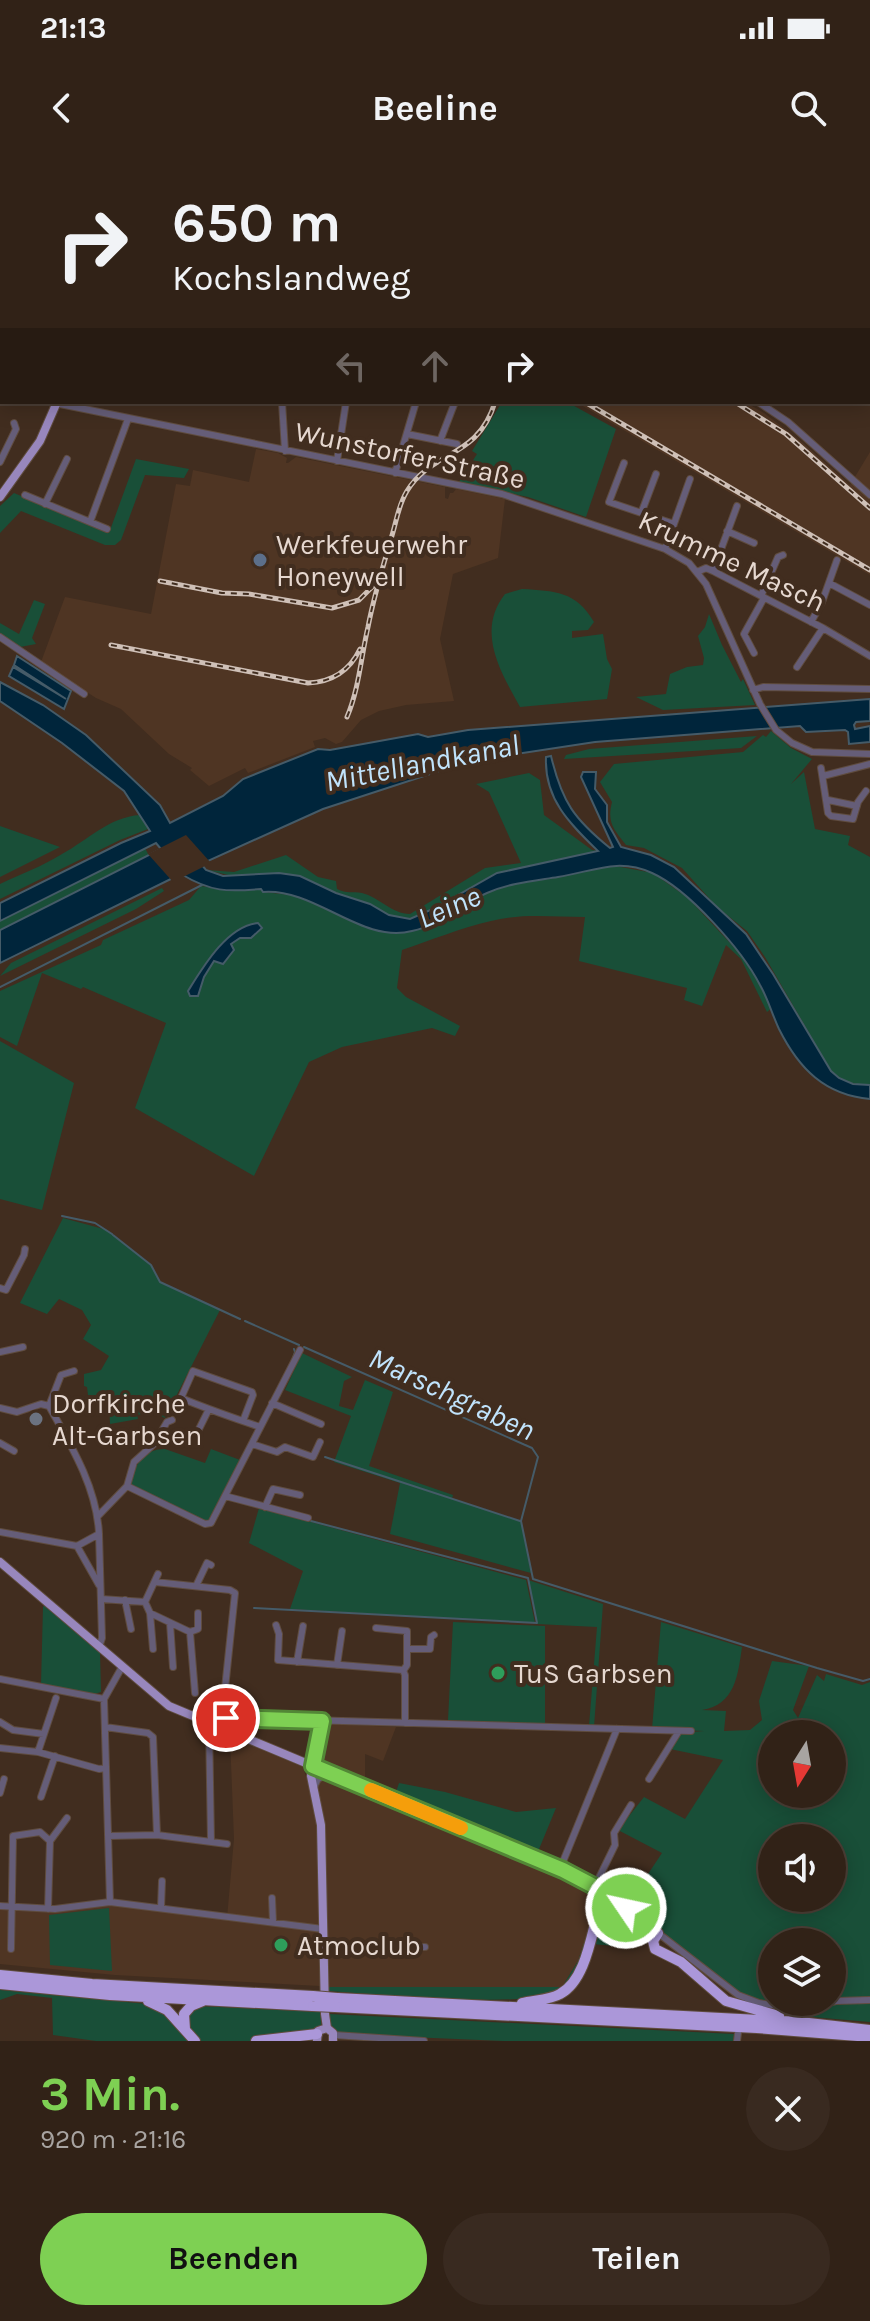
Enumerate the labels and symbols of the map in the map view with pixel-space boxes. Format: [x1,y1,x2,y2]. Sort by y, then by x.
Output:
street label: Wunstorfer Straße [292,415,528,495]
street label: Krumme Masch [633,503,831,619]
place label: Werkfeuerwehr Honeywell [276,528,468,593]
marker: Werkfeuerwehr Honeywell [251,551,269,569]
water label: Mittellandkanal [322,727,522,799]
water label: Leine [412,878,486,936]
water label: Marschgraben [363,1340,541,1448]
place label: Dorfkirche Alt-Garbsen [52,1387,202,1452]
marker: Dorfkirche Alt-Garbsen [27,1410,45,1428]
place label: TuS Garbsen [514,1657,673,1690]
marker: TuS Garbsen [489,1664,507,1682]
pin [192,1684,260,1752]
north arrow [758,1720,846,1808]
position arrow [584,1866,668,1950]
place label: Atmoclub [297,1929,421,1962]
marker: Atmoclub [272,1936,290,1954]

